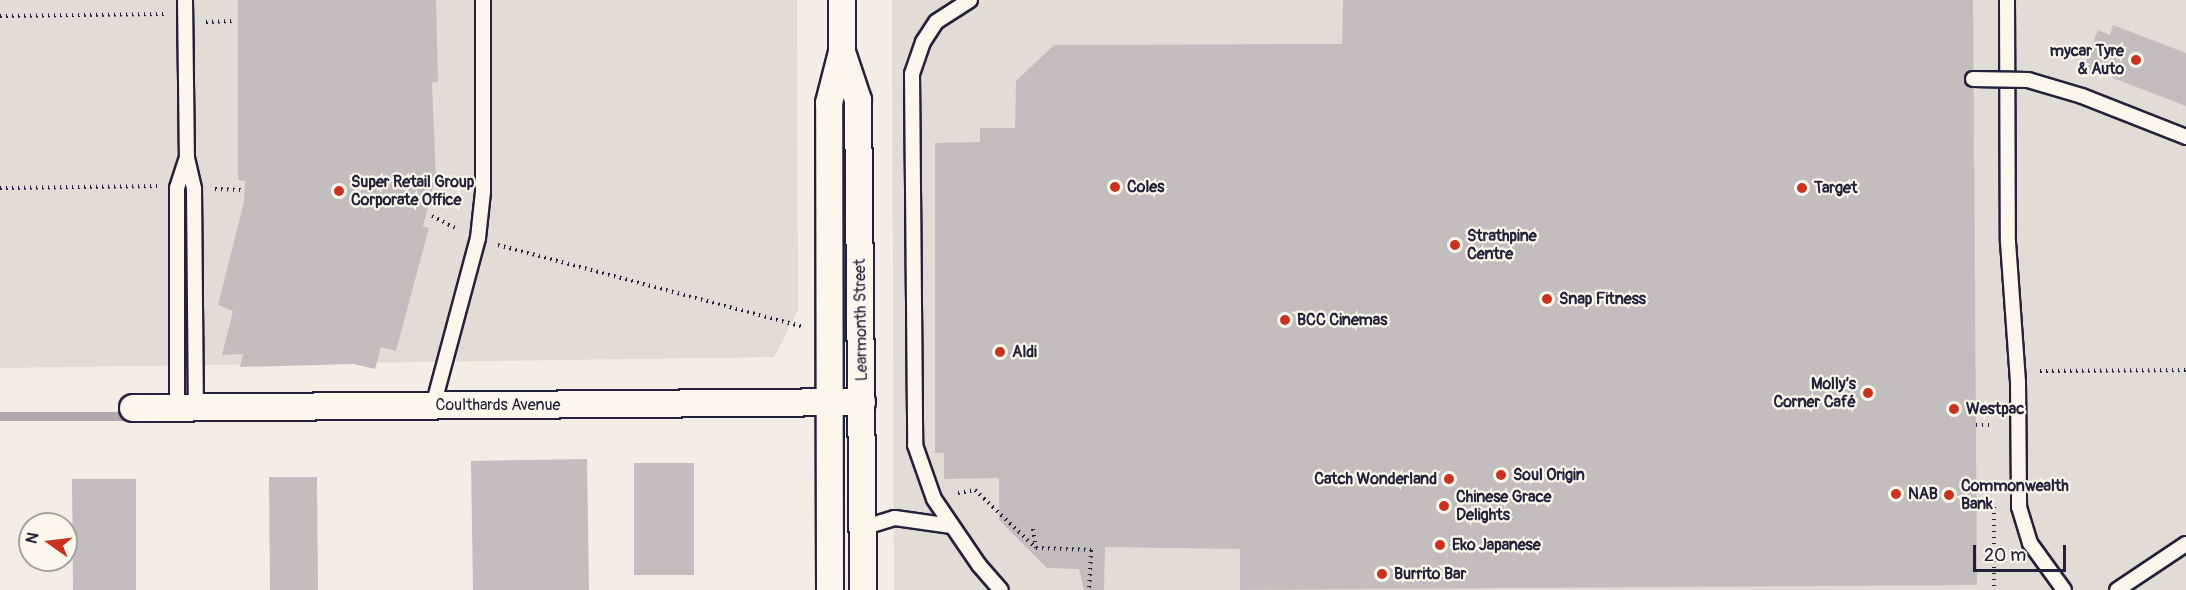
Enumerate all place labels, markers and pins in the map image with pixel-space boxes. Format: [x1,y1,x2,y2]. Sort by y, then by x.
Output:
place label: mycar Tyre & Auto [2050,41,2124,79]
marker: mycar Tyre & Auto [2129,53,2143,67]
place label: Super Retail Group Corporate Office [351,172,474,210]
place label: Coles [1127,177,1164,197]
place label: Target [1814,178,1857,198]
marker: Coles [1108,180,1122,194]
marker: Target [1795,181,1809,195]
marker: Super Retail Group Corporate Office [332,184,346,198]
place label: Strathpine Centre [1467,226,1537,264]
marker: Strathpine Centre [1448,238,1462,252]
place label: Snap Fitness [1559,289,1646,309]
marker: Snap Fitness [1540,292,1554,306]
place label: BCC Cinemas [1297,310,1387,330]
marker: BCC Cinemas [1278,313,1292,327]
place label: Aldi [1012,342,1037,362]
marker: Aldi [993,345,1007,359]
place label: Molly’s Corner Café [1773,374,1856,412]
marker: Molly’s Corner Café [1861,386,1875,400]
place label: Westpac [1966,399,2024,419]
marker: Westpac [1947,402,1961,416]
place label: Soul Origin [1513,465,1585,485]
marker: Soul Origin [1494,468,1508,482]
place label: Catch Wonderland [1314,469,1437,489]
marker: Catch Wonderland [1442,472,1456,486]
place label: Commonwealth Bank [1961,476,2069,514]
place label: NAB [1908,484,1938,504]
place label: Chinese Grace Delights [1456,487,1551,525]
marker: NAB [1889,487,1903,501]
marker: Commonwealth Bank [1942,488,1956,502]
marker: Chinese Grace Delights [1437,499,1451,513]
place label: Eko Japanese [1452,535,1541,555]
marker: Eko Japanese [1433,538,1447,552]
place label: Burrito Bar [1394,564,1466,584]
marker: Burrito Bar [1375,567,1389,581]

